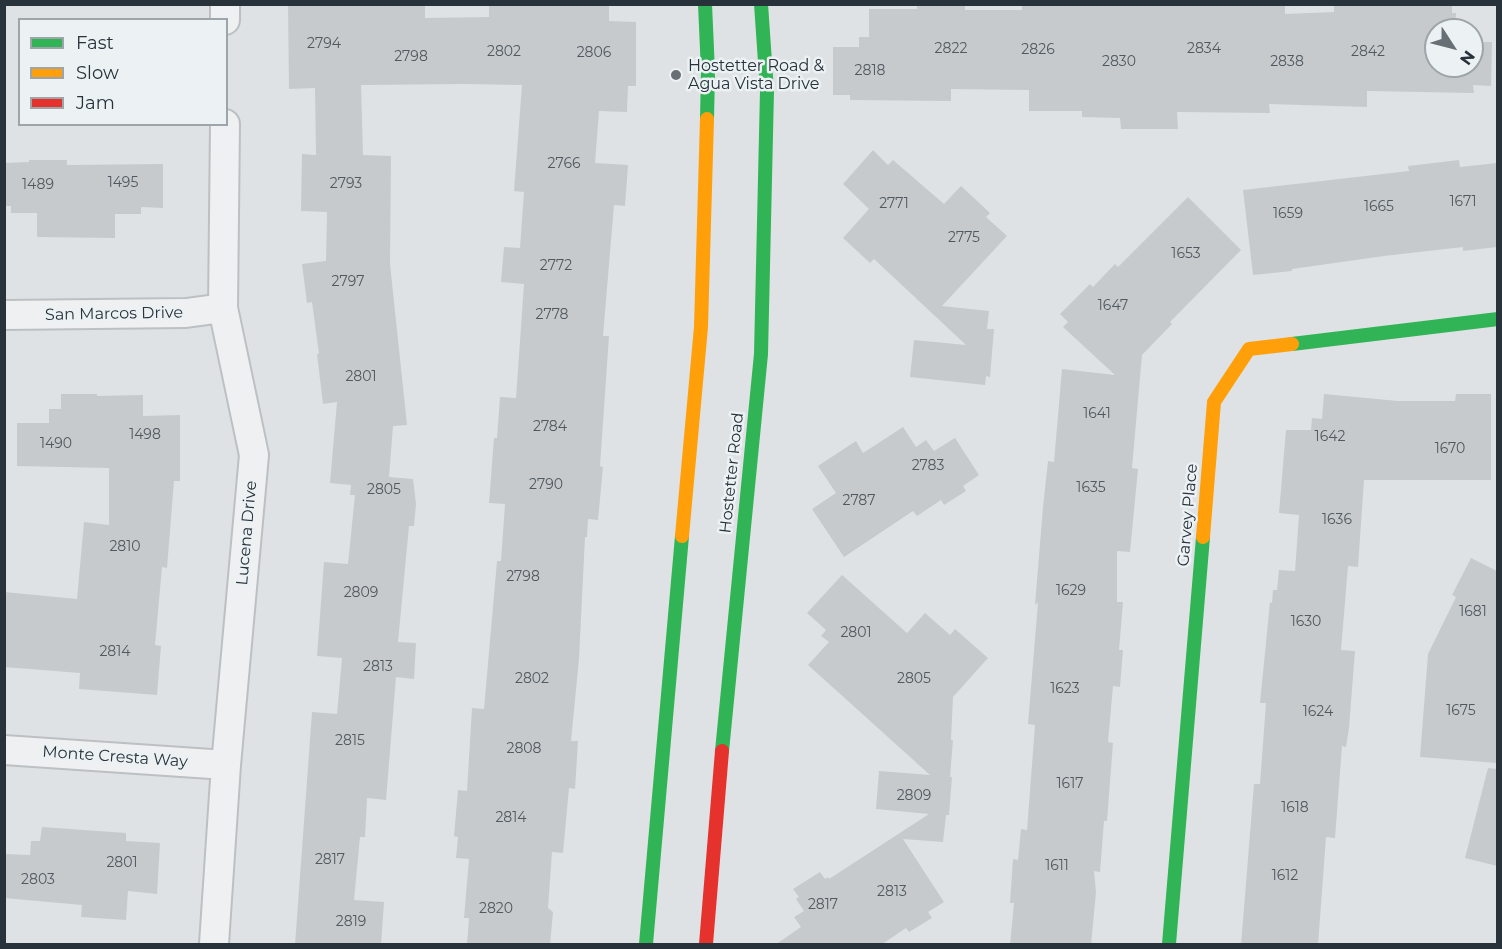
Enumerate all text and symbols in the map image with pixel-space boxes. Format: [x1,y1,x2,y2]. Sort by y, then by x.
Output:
legend [18,18,228,126]
north arrow [1424,18,1484,78]
text: Fast [76,32,114,54]
house number: 2794 [307,36,341,52]
house number: 2822 [935,41,967,57]
house number: 2834 [1187,41,1221,57]
house number: 2826 [1021,42,1055,58]
house number: 2802 [487,44,521,60]
house number: 2842 [1351,44,1385,60]
house number: 2806 [577,45,611,61]
text: N [1456,47,1479,69]
house number: 2798 [394,49,428,65]
house number: 2830 [1102,54,1136,70]
house number: 2838 [1270,54,1304,70]
place label: Hostetter Road & Agua Vista Drive [688,56,824,94]
text: Slow [76,62,119,84]
house number: 2818 [855,63,885,79]
marker: Hostetter Road & Agua Vista Drive [669,68,683,82]
text: Jam [76,92,115,114]
house number: 2766 [548,156,580,172]
house number: 1495 [108,175,138,191]
house number: 2793 [330,176,362,192]
house number: 1489 [22,177,54,193]
house number: 1671 [1450,194,1476,210]
house number: 2771 [879,196,909,212]
house number: 1665 [1364,199,1394,215]
house number: 1659 [1273,206,1303,222]
house number: 2775 [948,230,980,246]
house number: 1653 [1171,246,1201,262]
house number: 2772 [540,258,572,274]
house number: 2797 [332,274,364,290]
house number: 1647 [1098,298,1128,314]
street label: San Marcos Drive [45,303,183,325]
house number: 2778 [535,307,569,323]
house number: 2801 [345,369,377,385]
house number: 1641 [1083,406,1111,422]
street label: Hostetter Road [716,412,748,534]
house number: 2784 [533,419,567,435]
house number: 1498 [129,427,161,443]
house number: 1642 [1315,429,1345,445]
house number: 1490 [40,436,72,452]
house number: 1670 [1435,441,1465,457]
house number: 2783 [912,458,944,474]
street label: Garvey Place [1174,463,1202,567]
house number: 2790 [529,477,563,493]
street label: Lucena Drive [233,480,261,586]
house number: 1635 [1076,480,1106,496]
house number: 2805 [367,482,401,498]
house number: 2787 [842,493,876,509]
house number: 1636 [1322,512,1352,528]
house number: 2810 [109,539,141,555]
house number: 2798 [506,569,540,585]
house number: 1629 [1056,583,1086,599]
house number: 2809 [344,585,378,601]
house number: 1681 [1459,604,1487,620]
house number: 1630 [1291,614,1321,630]
house number: 2801 [840,625,872,641]
house number: 2814 [99,644,131,660]
house number: 2813 [363,659,393,675]
house number: 2802 [515,671,549,687]
house number: 2805 [897,671,931,687]
house number: 1623 [1050,681,1080,697]
house number: 1675 [1446,703,1476,719]
house number: 1624 [1303,704,1333,720]
house number: 2815 [335,733,365,749]
house number: 2808 [506,741,542,757]
street label: Monte Cresta Way [42,742,188,772]
house number: 1617 [1057,776,1083,792]
house number: 2809 [897,788,931,804]
house number: 1618 [1281,800,1309,816]
house number: 2814 [495,810,527,826]
house number: 2817 [315,852,345,868]
house number: 2801 [106,855,138,871]
house number: 1611 [1045,858,1069,874]
house number: 1612 [1272,868,1298,884]
house number: 2803 [21,872,55,888]
house number: 2813 [877,884,907,900]
house number: 2817 [808,897,838,913]
house number: 2820 [479,901,513,917]
house number: 2819 [336,914,366,930]

